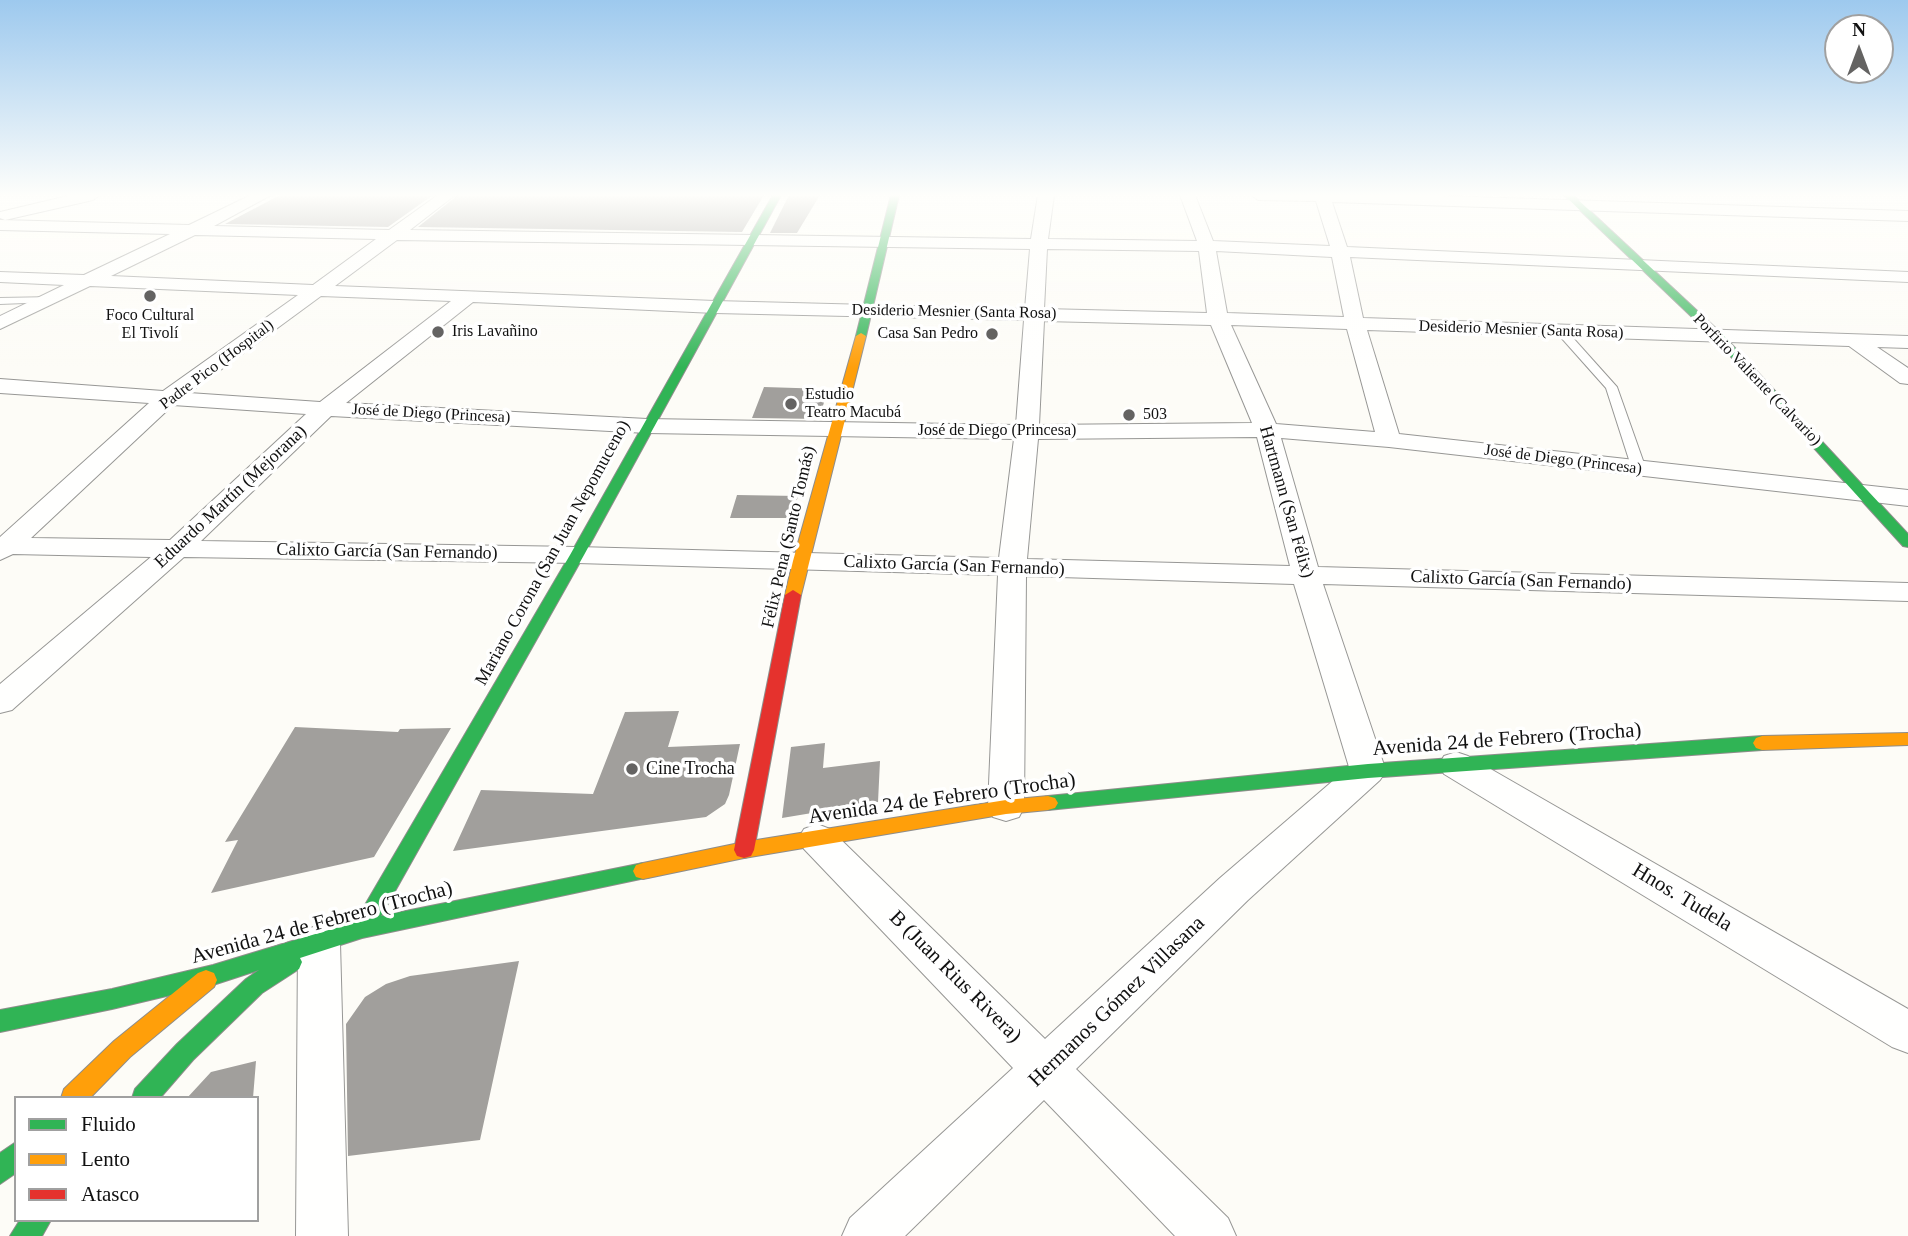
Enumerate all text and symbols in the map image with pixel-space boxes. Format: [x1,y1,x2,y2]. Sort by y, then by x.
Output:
north arrow [1824,14,1894,84]
text: N [1852,19,1866,40]
marker: Foco Cultural El Tivolí [142,288,158,304]
street label: Desiderio Mesnier (Santa Rosa) [851,301,1057,323]
place label: Foco Cultural El Tivolí [106,306,194,344]
street label: Porfirio Valiente (Calvario) [1689,310,1825,450]
street label: Padre Pico (Hospital) [156,316,278,414]
street label: Desiderio Mesnier (Santa Rosa) [1418,317,1624,343]
place label: Iris Lavañino [452,322,538,342]
marker: Iris Lavañino [430,324,446,340]
place label: Casa San Pedro [878,324,978,344]
marker: Casa San Pedro [984,326,1000,342]
place label: Estudio Teatro Macubá [805,385,901,423]
marker: Estudio Teatro Macubá [783,396,799,412]
street label: José de Diego (Princesa) [351,400,511,428]
place label: 503 [1143,405,1167,425]
marker: 503 [1121,407,1137,423]
street label: Mariano Corona (San Juan Nepomuceno) [471,417,635,689]
street label: Eduardo Martín (Mejorana) [151,421,311,573]
street label: José de Diego (Princesa) [918,421,1076,441]
street label: Hartmann (San Félix) [1254,424,1318,580]
street label: José de Diego (Princesa) [1483,441,1643,479]
street label: Félix Pena (Santo Tomás) [758,444,820,630]
street label: Calixto García (San Fernando) [276,539,498,565]
street label: Calixto García (San Fernando) [843,551,1065,581]
street label: Calixto García (San Fernando) [1410,566,1632,596]
street label: Avenida 24 de Febrero (Trocha) [1372,718,1642,762]
place label: Cine Trocha [646,758,735,780]
marker: Cine Trocha [624,761,640,777]
street label: Avenida 24 de Febrero (Trocha) [807,768,1077,830]
street label: Hnos. Tudela [1627,858,1737,938]
street label: Avenida 24 de Febrero (Trocha) [189,876,455,970]
street label: B (Juan Rius Rivera) [884,906,1026,1048]
street label: Hermanos Gómez Villasana [1024,911,1210,1093]
legend [14,1096,259,1222]
text: Fluido [81,1112,136,1136]
text: Lento [81,1147,130,1171]
text: Atasco [81,1182,139,1206]

